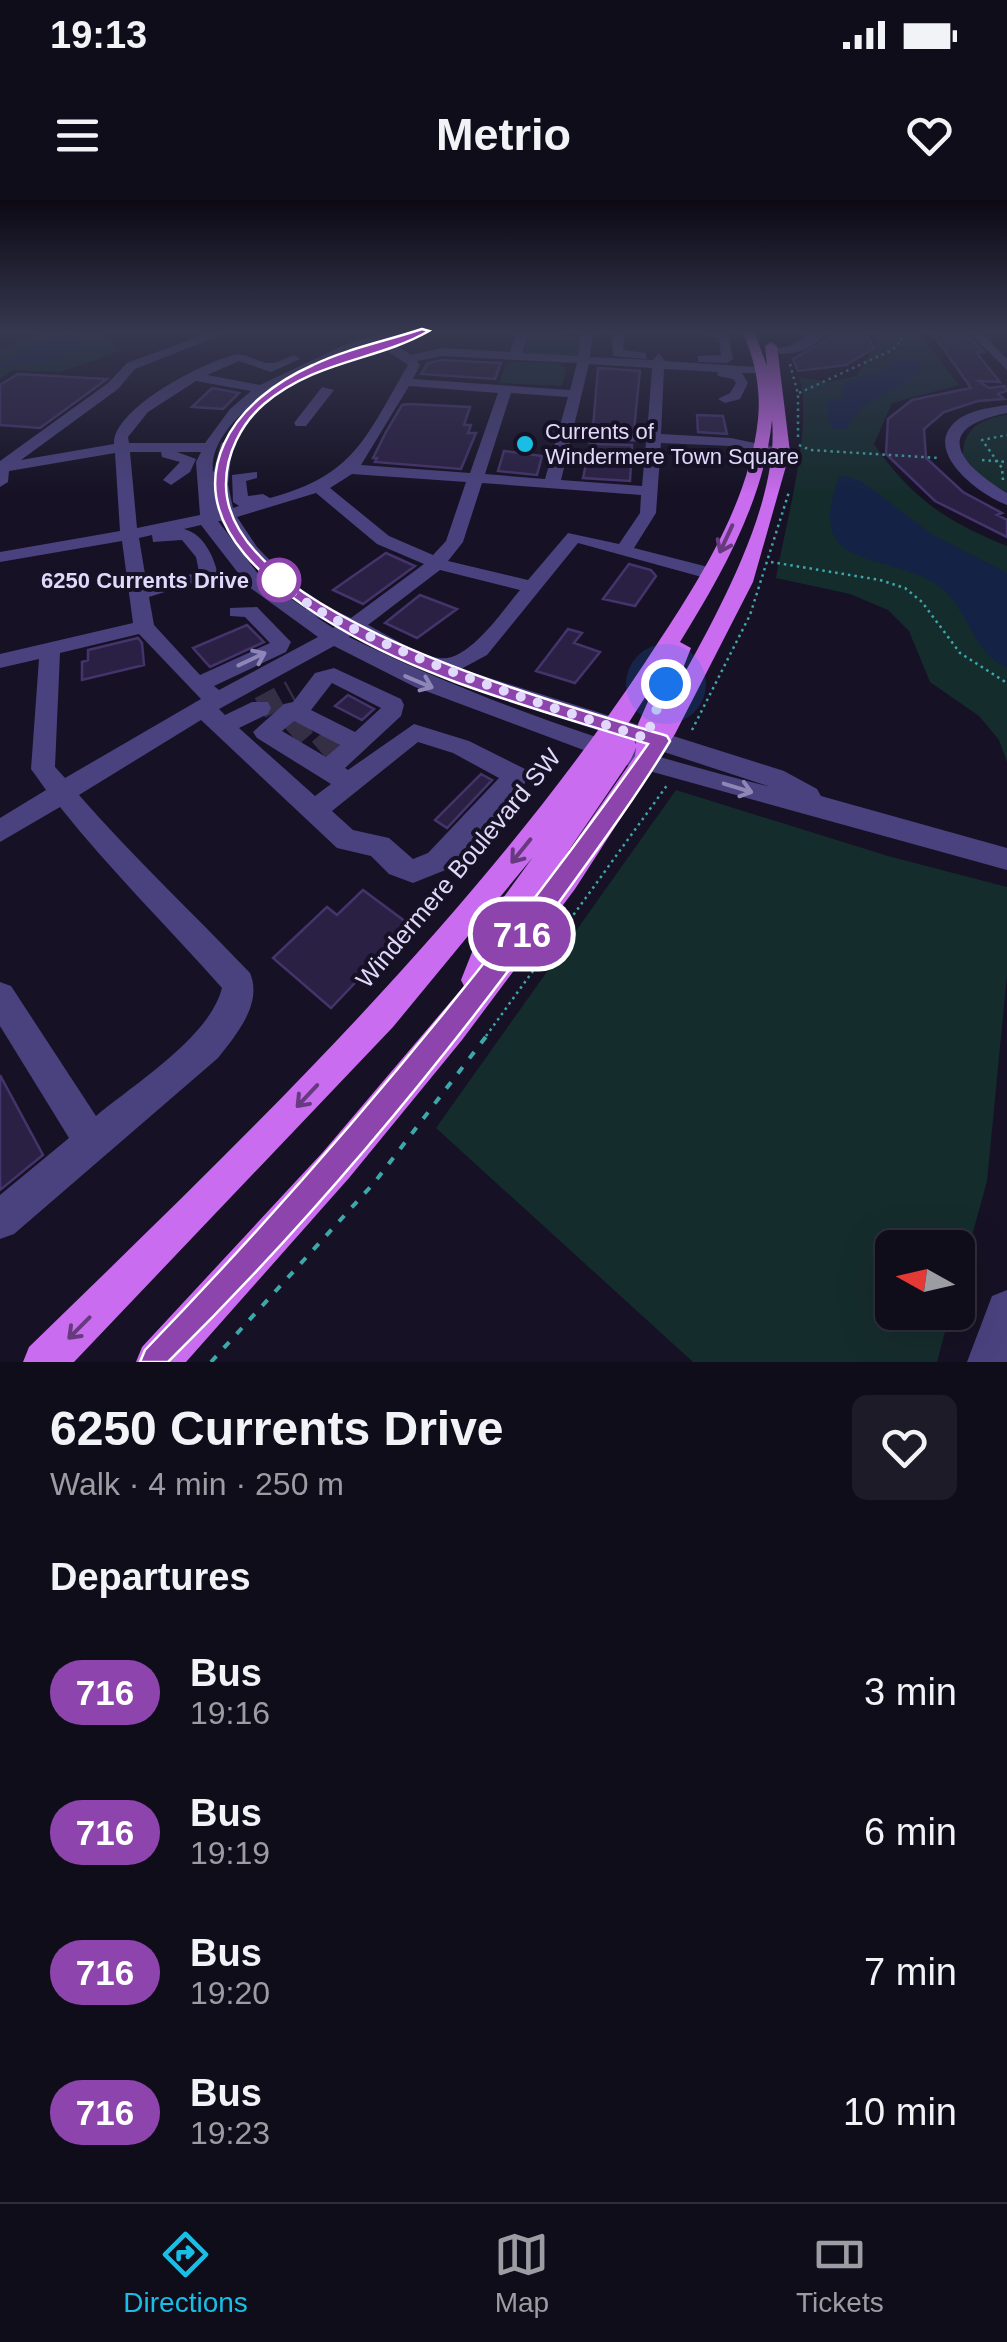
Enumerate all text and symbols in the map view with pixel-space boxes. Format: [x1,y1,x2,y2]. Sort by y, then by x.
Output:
text: 19:13 [50,14,147,56]
icon: menu [50,108,105,163]
icon: heart [902,108,957,163]
text: Metrio [436,109,571,160]
place label: Currents of Windermere Town Square [545,419,799,469]
marker: Currents of Windermere Town Square [514,433,536,455]
one-way arrow [716,523,734,553]
marker: 6250 Currents Drive [258,559,300,601]
place label: 6250 Currents Drive [41,568,249,593]
one-way arrow [236,649,266,668]
your location [641,659,691,709]
one-way arrow [403,675,434,693]
street label: Windermere Boulevard SW [350,743,566,993]
one-way arrow [722,780,754,798]
one-way arrow [510,838,532,864]
line badge: 716 [464,902,580,966]
text: 716 [493,915,551,954]
one-way arrow [295,1083,319,1108]
north arrow [875,1230,975,1330]
map controls [875,1230,975,1330]
one-way arrow [67,1315,91,1339]
button: heart [852,1395,957,1500]
text: 6250 Currents Drive [50,1402,504,1455]
text: Walk · 4 min · 250 m [50,1466,344,1502]
text: Departures [50,1556,251,1598]
text: Bus [190,1652,262,1694]
text: 3 min [864,1671,957,1713]
text: 716 [76,1673,134,1712]
text: 19:16 [190,1695,270,1731]
text: Bus [190,1792,262,1834]
text: 6 min [864,1811,957,1853]
text: 716 [76,1813,134,1852]
text: 19:19 [190,1835,270,1871]
text: Bus [190,1932,262,1974]
text: 7 min [864,1951,957,1993]
text: 716 [76,1953,134,1992]
text: 19:20 [190,1975,270,2011]
text: Bus [190,2072,262,2114]
text: 10 min [843,2091,957,2133]
text: 716 [76,2093,134,2132]
text: 19:23 [190,2115,270,2151]
tab: Directions [123,2227,248,2319]
tab: Map [494,2227,549,2319]
tab: Tickets [796,2227,884,2319]

